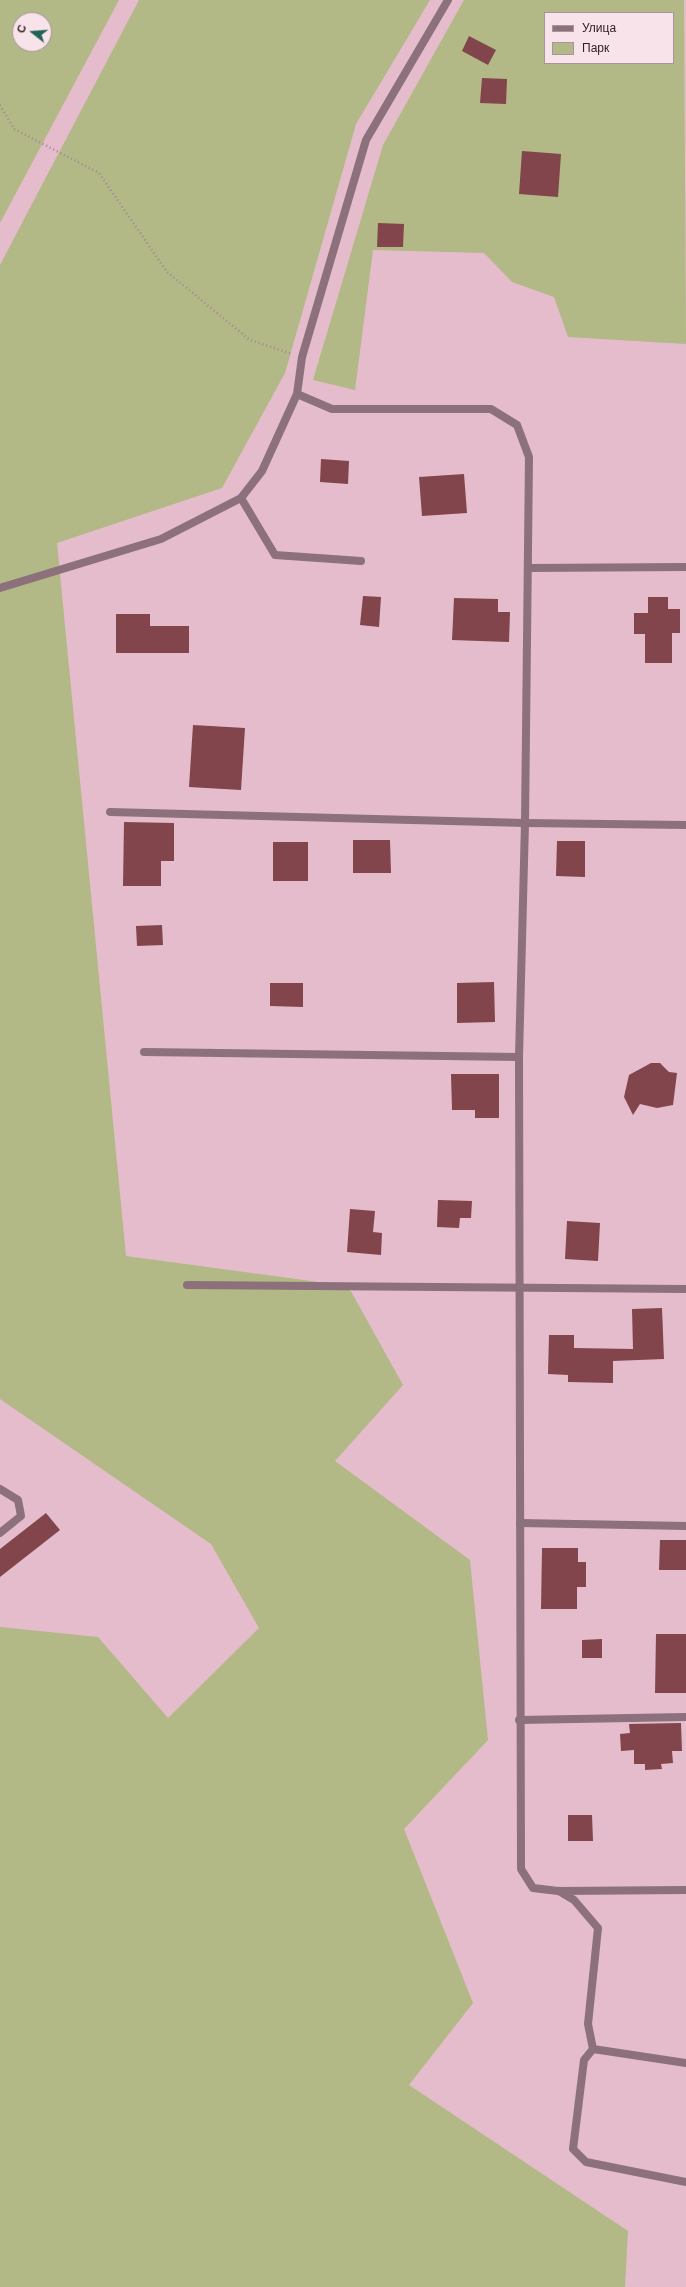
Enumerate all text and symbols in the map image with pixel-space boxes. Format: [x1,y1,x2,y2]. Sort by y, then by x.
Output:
north arrow [12,12,52,52]
legend [544,12,674,64]
text: Улица [582,21,616,35]
text: С [15,23,28,34]
text: Парк [582,41,609,55]

